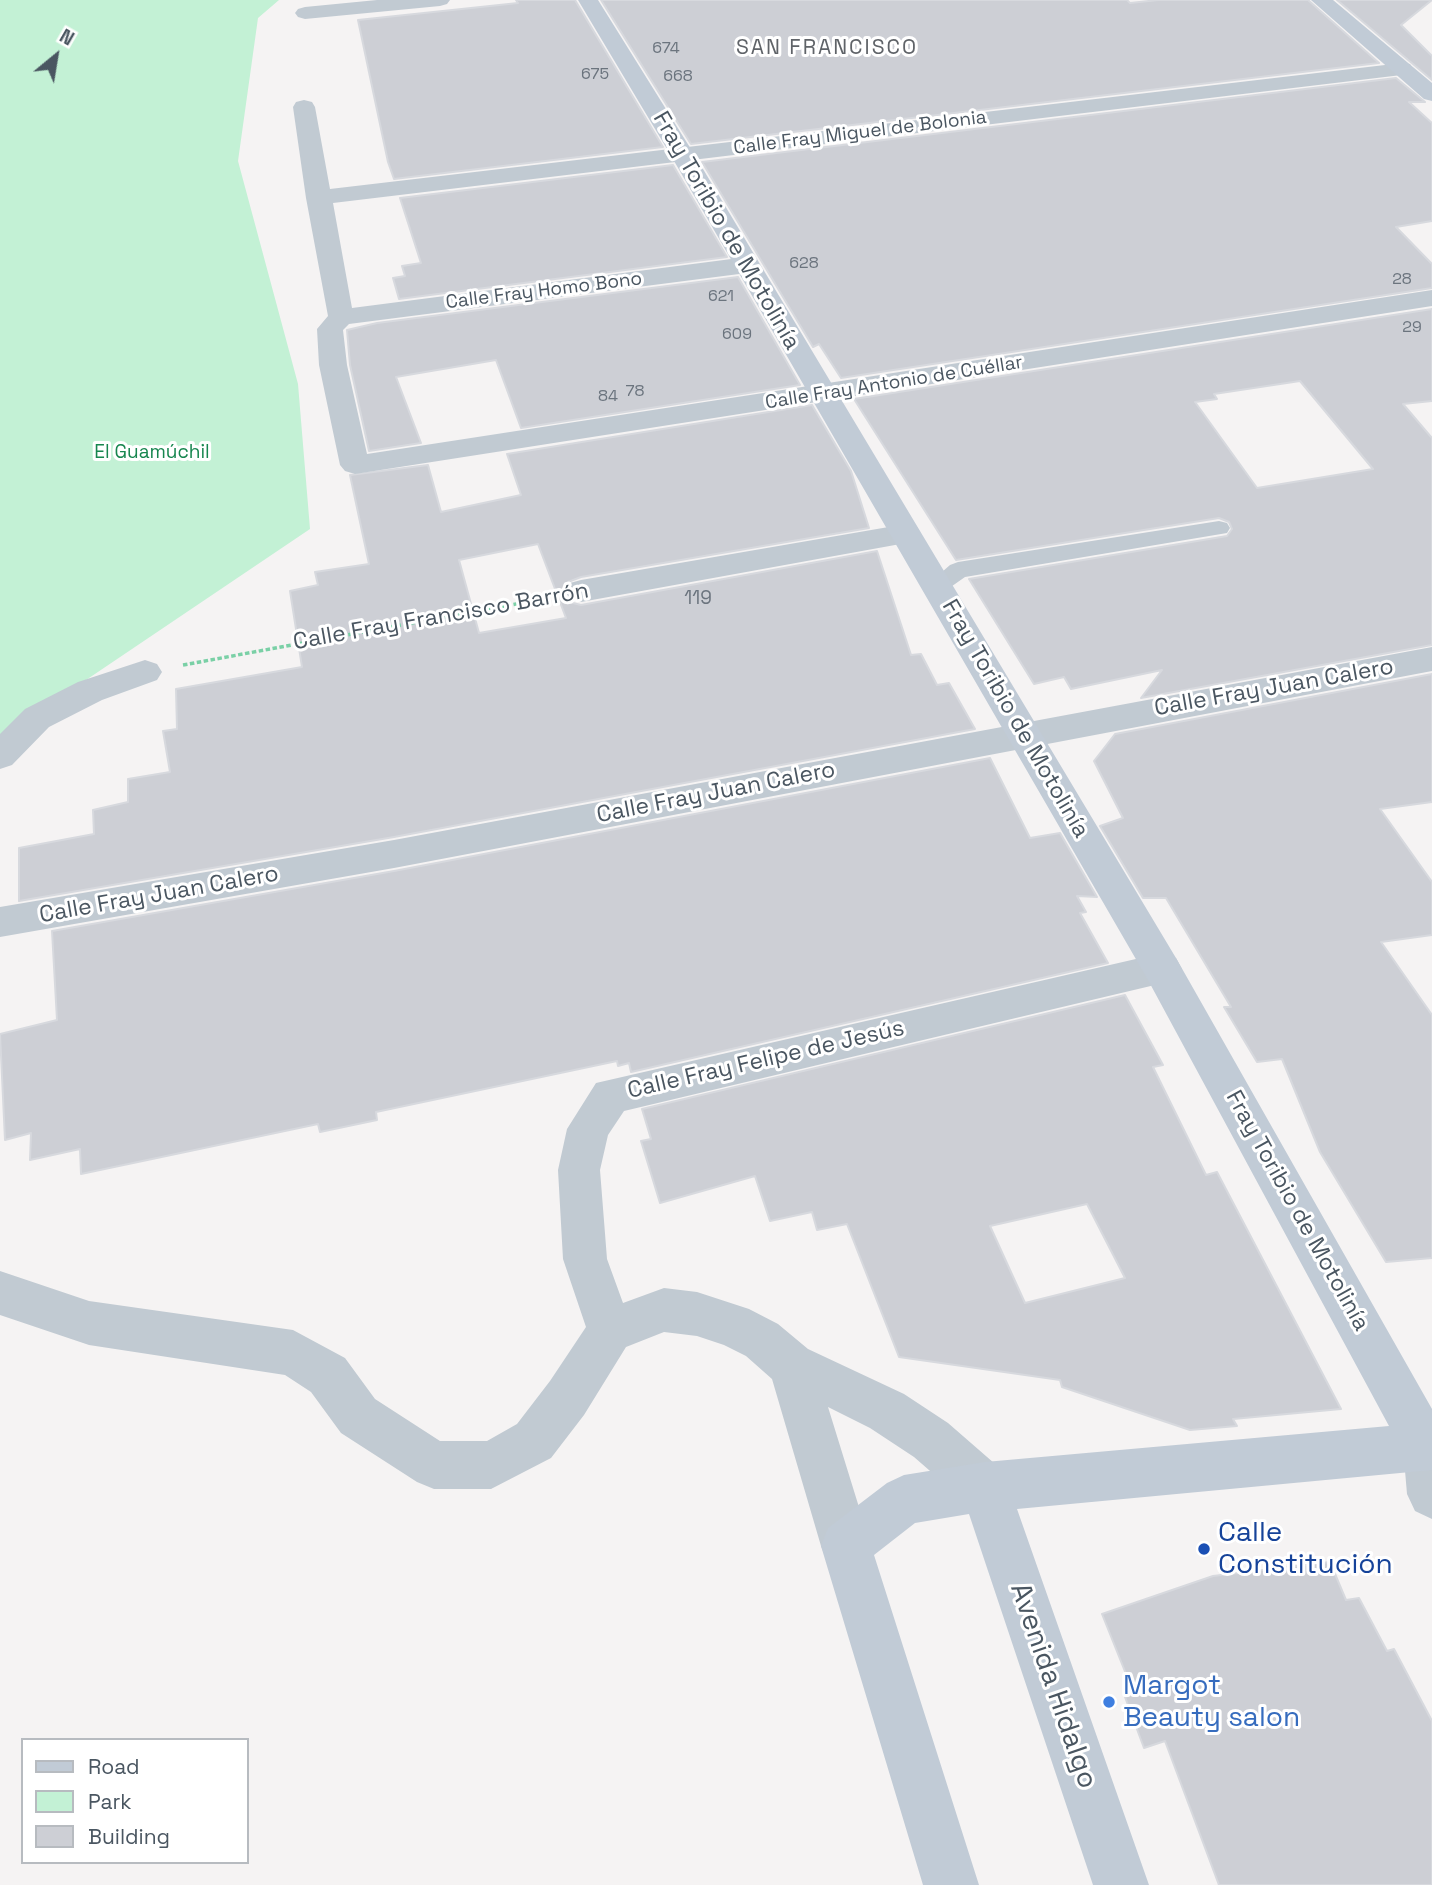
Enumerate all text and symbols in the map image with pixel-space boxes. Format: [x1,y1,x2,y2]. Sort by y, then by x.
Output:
north arrow [21,21,91,91]
text: N [55,23,79,51]
district label: SAN FRANCISCO [738,35,916,61]
house number: 674 [652,39,680,59]
house number: 675 [581,65,609,85]
house number: 668 [663,67,693,87]
street label: Calle Fray Miguel de Bolonia [732,106,988,160]
street label: Fray Toribio de Motolinía [646,107,806,355]
house number: 628 [789,254,819,274]
street label: Calle Fray Homo Bono [444,268,644,314]
house number: 28 [1392,270,1412,290]
house number: 621 [708,287,734,307]
house number: 29 [1402,318,1422,338]
house number: 609 [722,325,752,345]
street label: Calle Fray Antonio de Cuéllar [764,351,1024,415]
house number: 78 [626,382,644,402]
house number: 84 [598,387,618,407]
park label: El Guamúchil [94,442,210,464]
street label: Calle Fray Francisco Barrón [291,577,591,657]
house number: 119 [684,588,712,610]
street label: Fray Toribio de Motolinía [935,595,1095,843]
street label: Calle Fray Juan Calero [1152,653,1396,723]
street label: Calle Fray Juan Calero [594,756,838,830]
street label: Calle Fray Juan Calero [37,860,281,930]
street label: Calle Fray Felipe de Jesús [625,1015,907,1105]
street label: Fray Toribio de Motolinía [1219,1086,1375,1336]
place label: Calle Constitución [1218,1516,1393,1582]
marker: Calle Constitución [1196,1541,1212,1557]
street label: Avenida Hidalgo [1002,1579,1104,1793]
place label: Margot Beauty salon [1123,1669,1300,1735]
marker: Margot Beauty salon [1101,1694,1117,1710]
legend [21,1738,248,1864]
text: Road [88,1753,140,1780]
text: Park [88,1788,132,1815]
text: Building [88,1823,170,1850]

